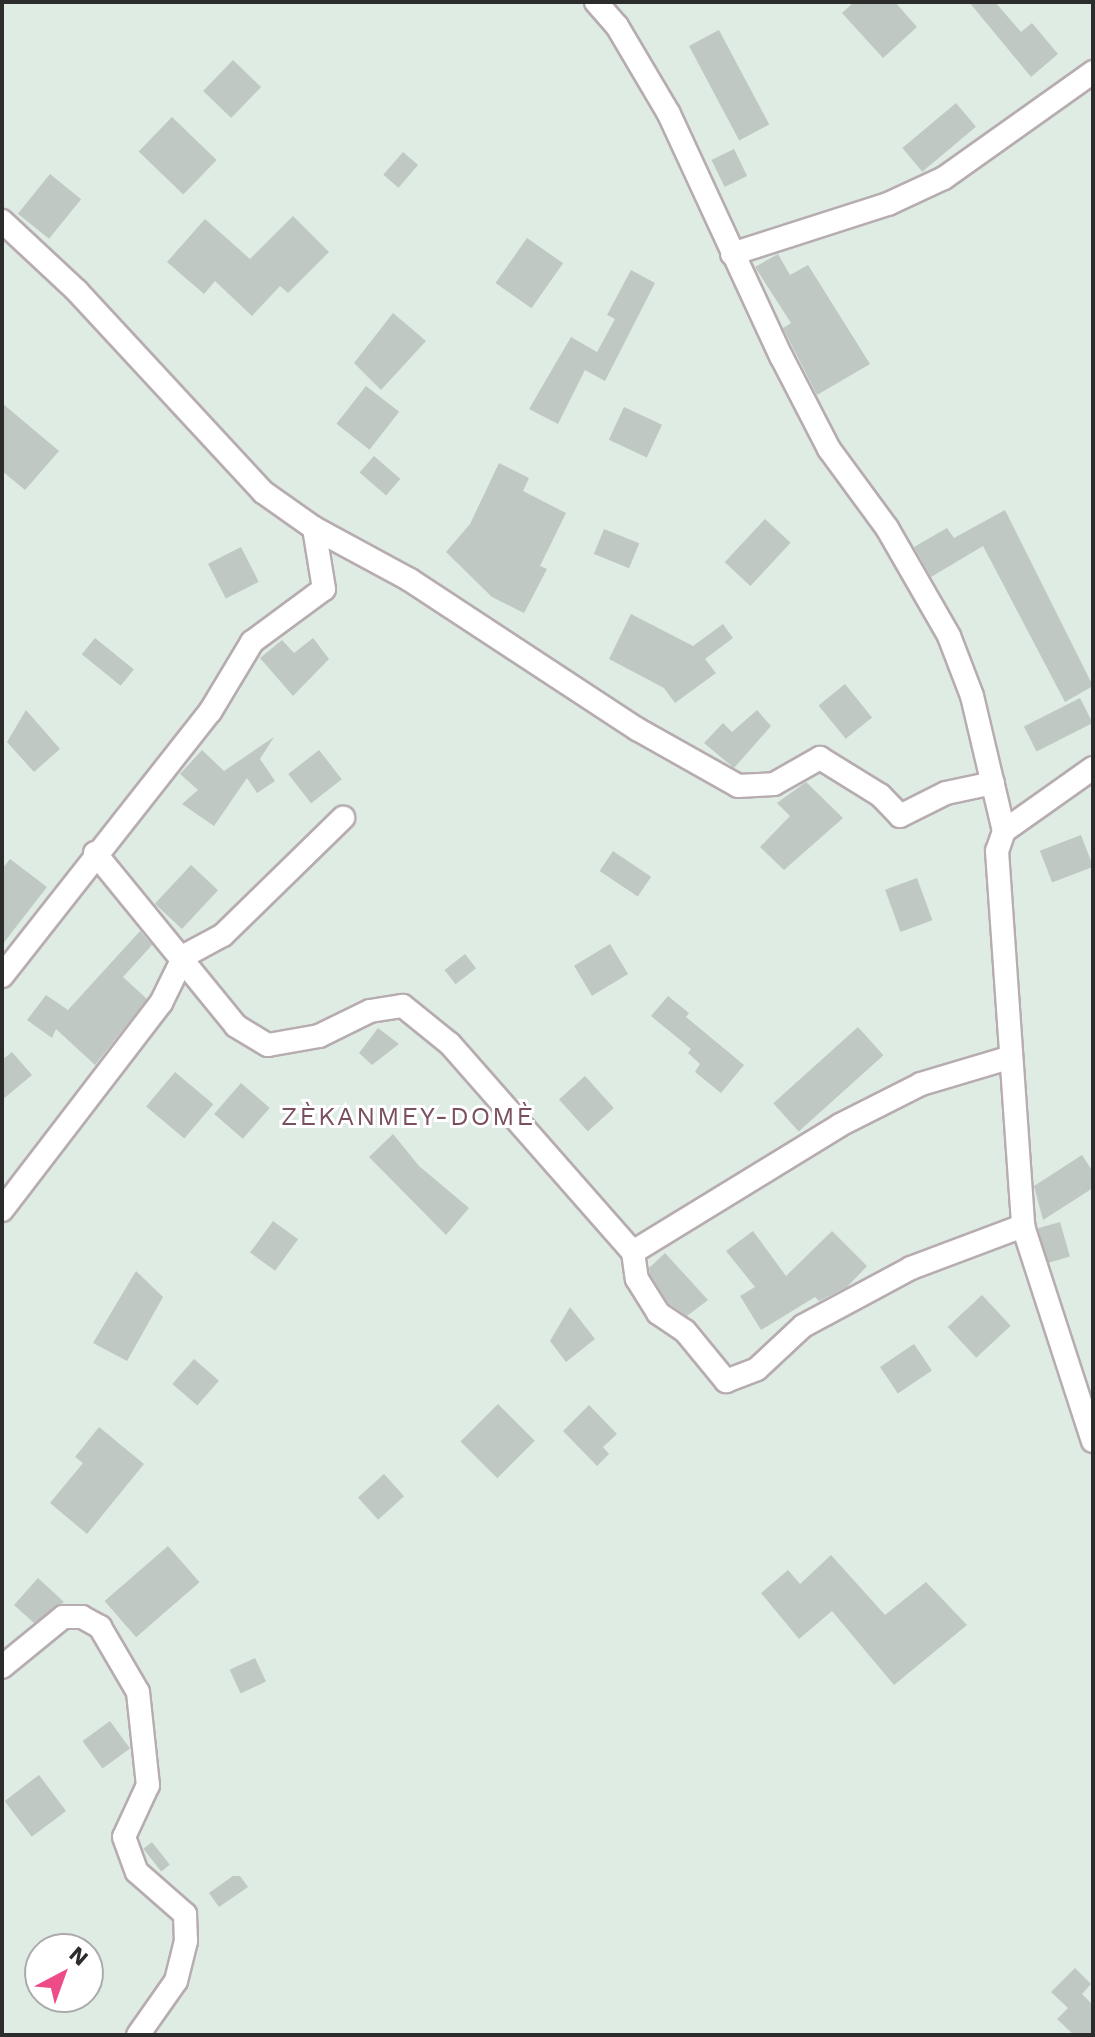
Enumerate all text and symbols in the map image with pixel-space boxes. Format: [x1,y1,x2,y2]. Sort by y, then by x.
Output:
district label: ZÈKANMEY-DOMÈ [281,1101,535,1133]
north arrow [24,1933,104,2013]
text: N [64,1941,93,1971]

